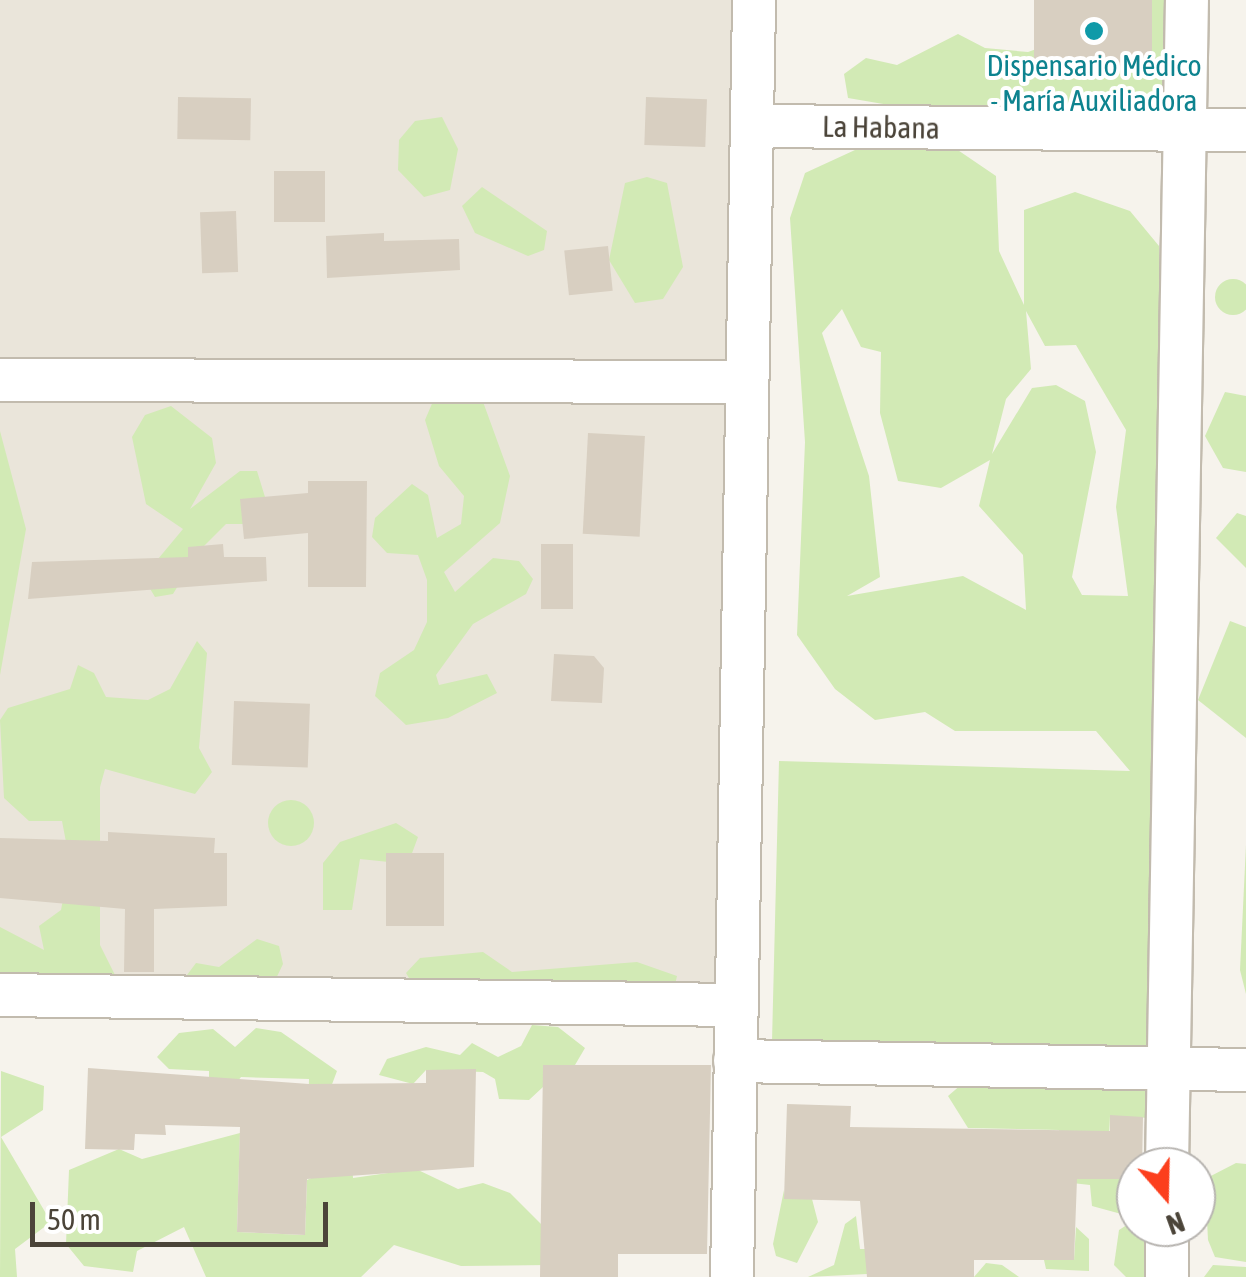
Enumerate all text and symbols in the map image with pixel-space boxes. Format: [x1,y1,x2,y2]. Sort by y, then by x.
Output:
marker: Dispensario Médico - María Auxiliadora [1083,20,1105,42]
place label: Dispensario Médico - María Auxiliadora [986,47,1202,118]
street label: La Habana [822,108,940,146]
north arrow [1116,1147,1216,1247]
scale bar [35,1182,332,1244]
text: 50 m [47,1202,101,1236]
text: N [1162,1205,1189,1241]

